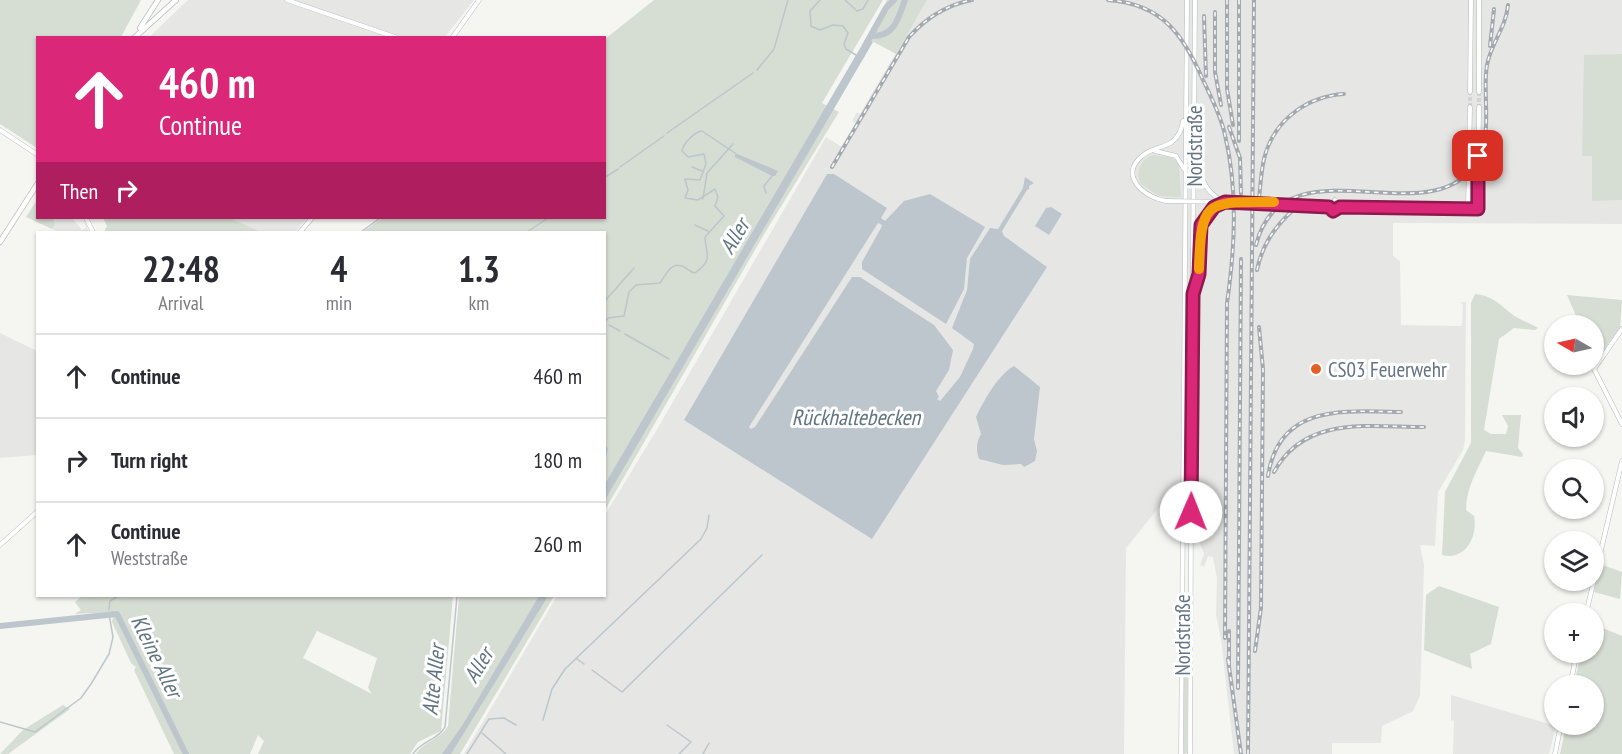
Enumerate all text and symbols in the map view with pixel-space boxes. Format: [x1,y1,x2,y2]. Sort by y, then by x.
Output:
text: 460 m [159,55,256,110]
icon: ahead [60,60,138,138]
street label: Nordstraße [1181,105,1208,187]
text: Continue [159,108,242,142]
pin [1452,130,1503,181]
icon: arrive [1461,139,1494,172]
icon: right [110,174,143,207]
text: Then [60,177,98,205]
water label: Aller [713,211,757,259]
text: 22:48 [142,245,220,292]
text: 4 [330,245,347,292]
text: 1.3 [458,245,500,292]
text: Arrival [158,290,204,316]
text: min [326,290,352,316]
text: km [469,290,489,316]
north arrow [1544,315,1604,375]
map controls [1544,315,1604,735]
place label: CS03 Feuerwehr [1328,356,1447,383]
icon: ahead [60,360,93,393]
text: Continue [111,362,181,390]
text: 460 m [533,362,582,390]
marker: CS03 Feuerwehr [1309,362,1323,376]
button: sound [1544,387,1604,447]
water label: Rückhaltebecken [792,403,922,431]
icon: right [60,444,93,477]
text: Turn right [111,446,188,474]
text: 180 m [533,446,582,474]
button: search [1544,459,1604,519]
position arrow [1159,480,1223,544]
text: Continue [111,517,181,545]
icon: ahead [60,528,93,561]
text: 260 m [533,530,582,558]
button: layers [1544,531,1604,591]
text: Weststraße [111,545,188,571]
street label: Nordstraße [1169,594,1196,676]
button: + [1544,603,1604,663]
water label: Kleine Aller [125,610,190,705]
water label: Aller [457,640,501,688]
water label: Alte Aller [415,641,451,716]
button: − [1544,675,1604,735]

